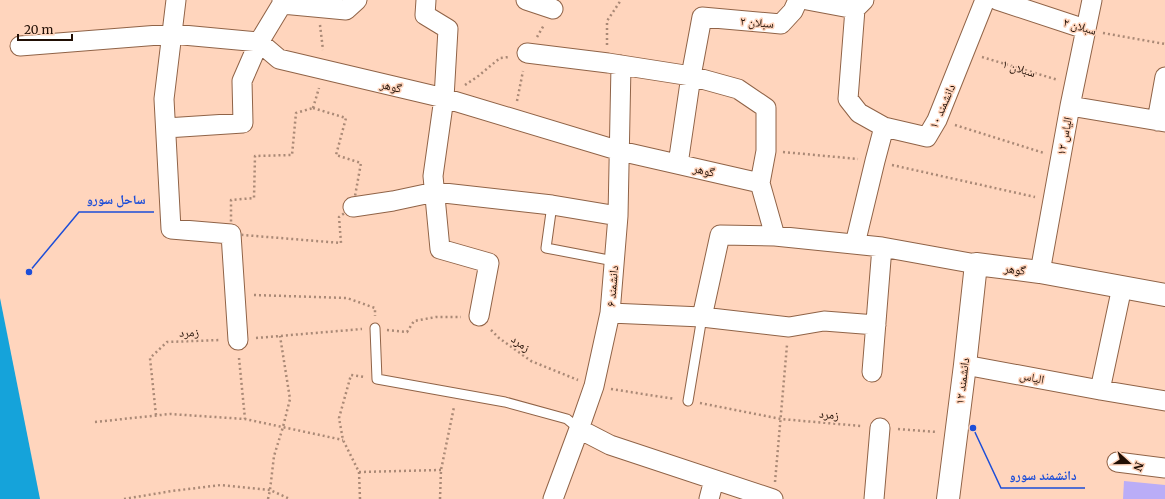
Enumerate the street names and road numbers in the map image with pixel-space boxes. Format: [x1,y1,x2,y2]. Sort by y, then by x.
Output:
street label: سبلان ۲ [739,13,775,31]
street label: سبلان ۲ [1061,14,1098,38]
street label: سبلان ۱ [1000,56,1038,81]
street label: گوهر [378,76,403,96]
street label: دانشمند ۱۰ [926,82,958,130]
street label: الیاس ۱۲ [1053,116,1075,156]
street label: گوهر [691,160,716,180]
street label: گوهر [1002,260,1027,278]
street label: دانشمند ۶ [603,265,621,307]
street label: زمرد [179,324,200,340]
street label: زمرد [509,331,534,355]
street label: دانشمند ۱۲ [952,357,972,405]
street label: الیاس [1018,367,1046,387]
street label: زمرد [818,406,840,422]

